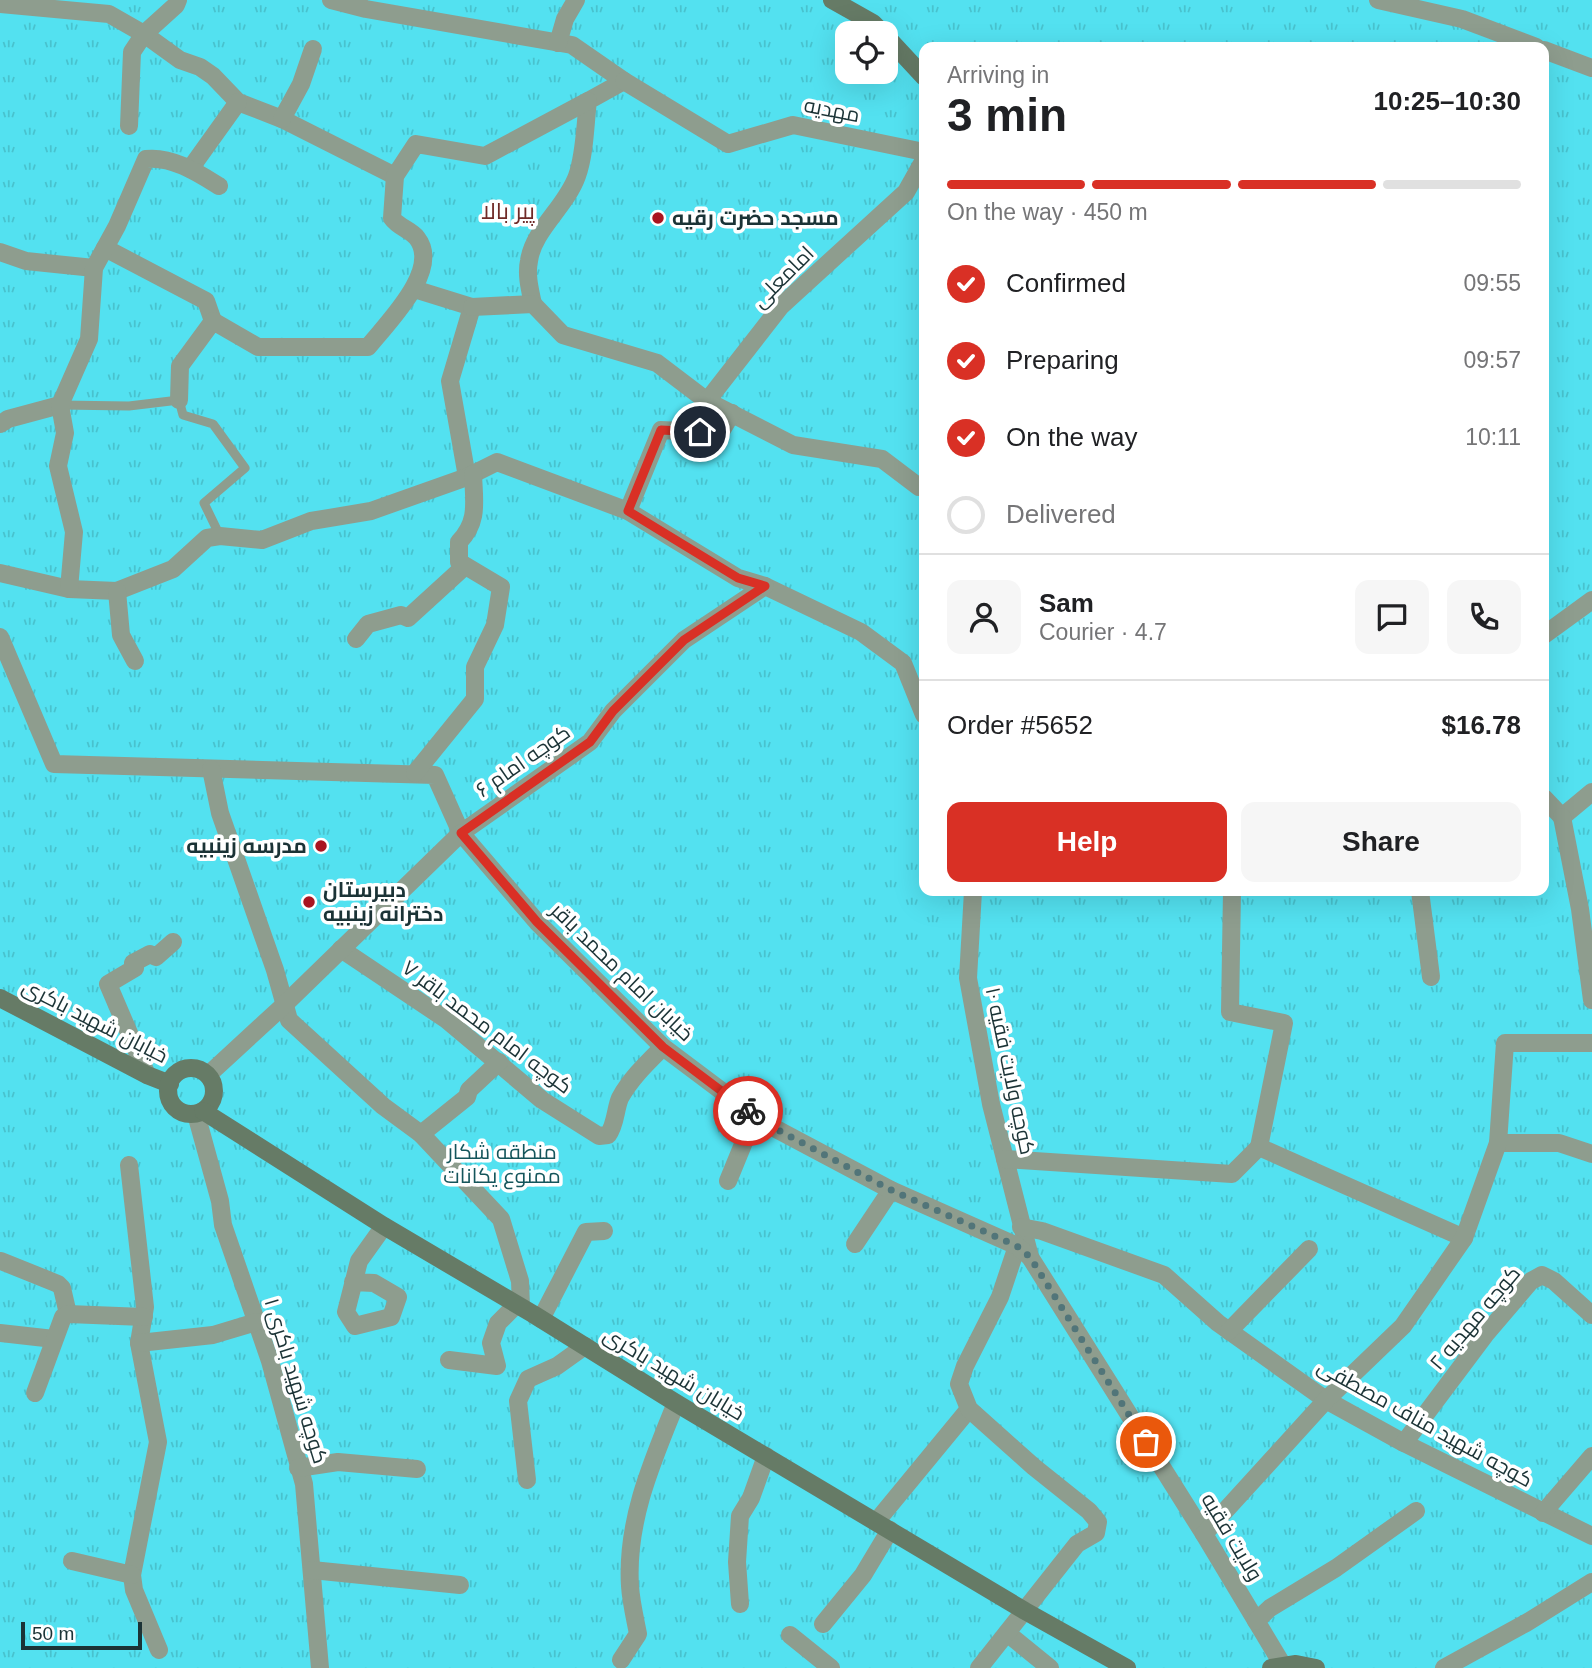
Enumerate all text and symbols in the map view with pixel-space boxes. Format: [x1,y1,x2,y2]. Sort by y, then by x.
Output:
map controls [835,21,898,84]
button: locate [835,21,898,84]
text: Arriving in [947,62,1049,88]
text: 10:25–10:30 [1374,86,1521,116]
text: 3 min [947,89,1067,141]
street label: مهدیه [802,93,862,128]
district label: پیر بالا [481,198,535,226]
text: On the way · 450 m [947,199,1148,225]
place label: مسجد حضرت رقیه [672,206,839,230]
marker: مسجد حضرت رقیه [650,210,666,226]
street label: امامعلی [747,241,819,313]
icon: check [947,265,985,303]
text: Confirmed [1006,268,1126,298]
text: 09:55 [1463,270,1521,296]
icon: check [947,342,985,380]
text: Preparing [1006,345,1119,375]
text: 09:57 [1463,347,1521,373]
pin [670,402,730,462]
icon: home [681,413,719,451]
icon: check [947,419,985,457]
text: On the way [1006,422,1138,452]
text: 10:11 [1465,424,1521,450]
text: Delivered [1006,499,1116,529]
button: person [947,580,1021,654]
button: chat [1355,580,1429,654]
button: phone [1447,580,1521,654]
text: Sam [1039,588,1094,618]
text: Courier · 4.7 [1039,619,1167,645]
text: Order #5652 [947,710,1093,740]
text: $16.78 [1441,710,1521,740]
street label: کوچه امام ۶ [471,720,576,804]
button: Help [947,802,1227,882]
button: Share [1241,802,1521,882]
place label: مدرسه زینبیه [186,834,307,858]
marker: مدرسه زینبیه [313,838,329,854]
place label: دبیرستان دخترانه زینبیه [323,878,443,926]
marker: دبیرستان دخترانه زینبیه [301,894,317,910]
street label: خیابان امام محمد باقر [544,897,698,1047]
street label: کوچه امام محمد باقر ۷ [396,955,577,1100]
street label: خیابان شهید باکری [18,974,172,1069]
street label: کوچه ولایت فقیه ۱۰ [979,985,1039,1157]
courier [713,1076,783,1146]
icon: bike [729,1092,767,1130]
park label: منطقه شکار ممنوع یکانات [443,1140,561,1190]
street label: کوچه مهدیه ۲ [1425,1261,1527,1376]
street label: کوچه شهید باکری ۱ [258,1295,333,1467]
street label: خیابان شهید باکری [599,1322,749,1426]
street label: کوچه شهید مناف مصطفی [1312,1354,1537,1494]
pin [1116,1412,1176,1472]
icon: bag [1127,1423,1165,1461]
street label: ولایت فقیه [1196,1489,1268,1585]
scale bar [21,1619,142,1651]
text: 50 m [32,1623,74,1644]

